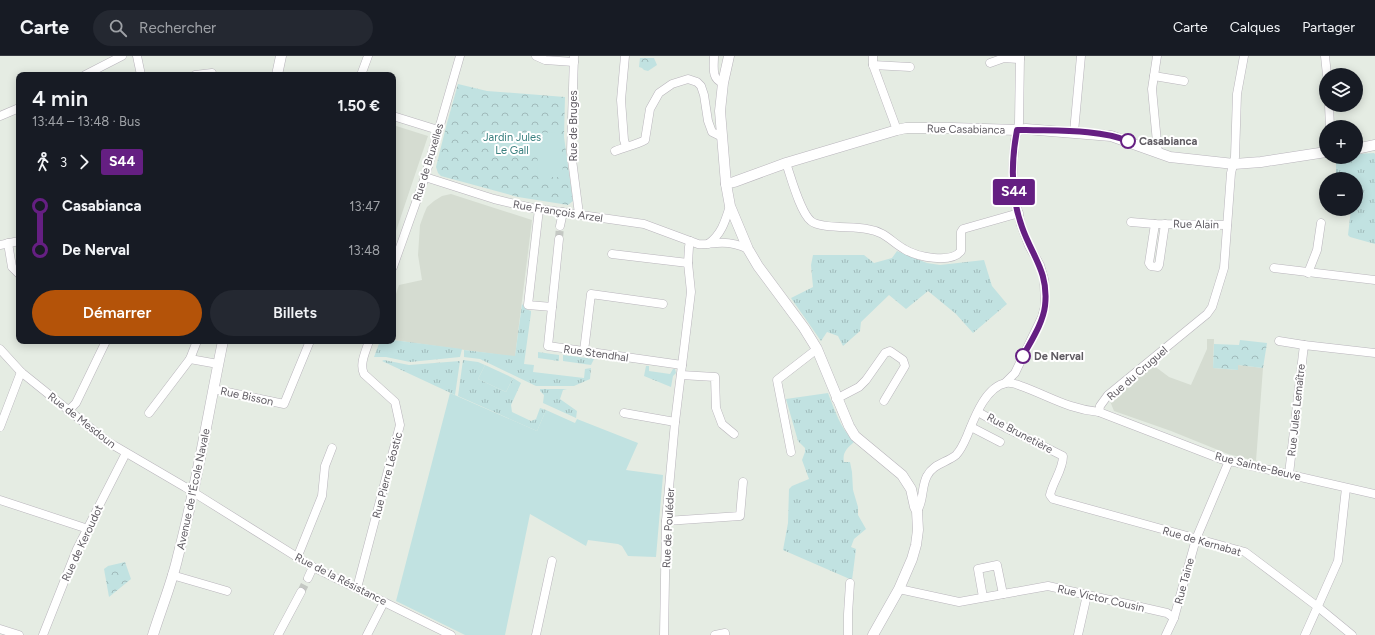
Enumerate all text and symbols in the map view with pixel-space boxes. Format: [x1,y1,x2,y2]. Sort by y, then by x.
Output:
search box [93,10,373,46]
text: Carte [20,16,69,39]
icon: search [107,17,129,39]
text: Rechercher [139,19,216,37]
text: Carte [1173,19,1208,36]
text: Calques [1230,19,1280,36]
text: Partager [1302,19,1355,36]
map controls [1319,68,1363,216]
button: layers [1319,68,1363,112]
text: 4 min [32,85,88,112]
street label: Rue de Bruges [567,90,580,162]
text: 1.50 € [338,97,380,115]
text: 13:44 – 13:48 · Bus [32,114,140,129]
button: + [1319,120,1363,164]
street label: Rue de Bruxelles [410,122,446,203]
street label: Rue Casabianca [927,122,1005,137]
park label: Jardin Jules Le Gall [483,131,541,157]
marker: Casabianca [1120,133,1136,149]
place label: Casabianca [1139,135,1197,148]
icon: walk [32,151,54,173]
icon: forward [73,151,95,173]
text: S44 [109,153,135,170]
text: 3 [60,155,67,170]
button: − [1319,172,1363,216]
line badge: S44 [991,179,1037,205]
text: S44 [1001,183,1027,200]
text: Casabianca [62,197,141,215]
street label: Rue François Arzel [512,198,604,225]
text: 13:47 [349,199,380,214]
street label: Rue Alain [1173,218,1219,231]
text: De Nerval [62,241,130,259]
text: 13:48 [348,243,380,258]
button: Démarrer [32,290,202,336]
button: Billets [210,290,380,336]
street label: Rue Stendhal [563,343,629,364]
street label: Rue du Cruguel [1104,344,1170,403]
marker: De Nerval [1015,348,1031,364]
place label: De Nerval [1034,350,1084,363]
street label: Rue Jules Lemaître [1285,363,1308,457]
street label: Rue Bisson [219,385,275,408]
street label: Rue de Mesdoun [45,390,118,451]
street label: Rue Brunetière [985,411,1055,456]
street label: Avenue de l'École Navale [174,427,213,551]
street label: Rue Pierre Léostic [370,431,405,520]
street label: Rue Sainte-Beuve [1214,450,1302,483]
street label: Rue de Pouléder [660,487,677,568]
street label: Rue de Keroudot [59,503,106,583]
street label: Rue de Kernabat [1161,524,1243,559]
street label: Rue de la Résistance [293,551,389,608]
street label: Rue Taine [1172,557,1197,606]
street label: Rue Victor Cousin [1056,582,1146,615]

